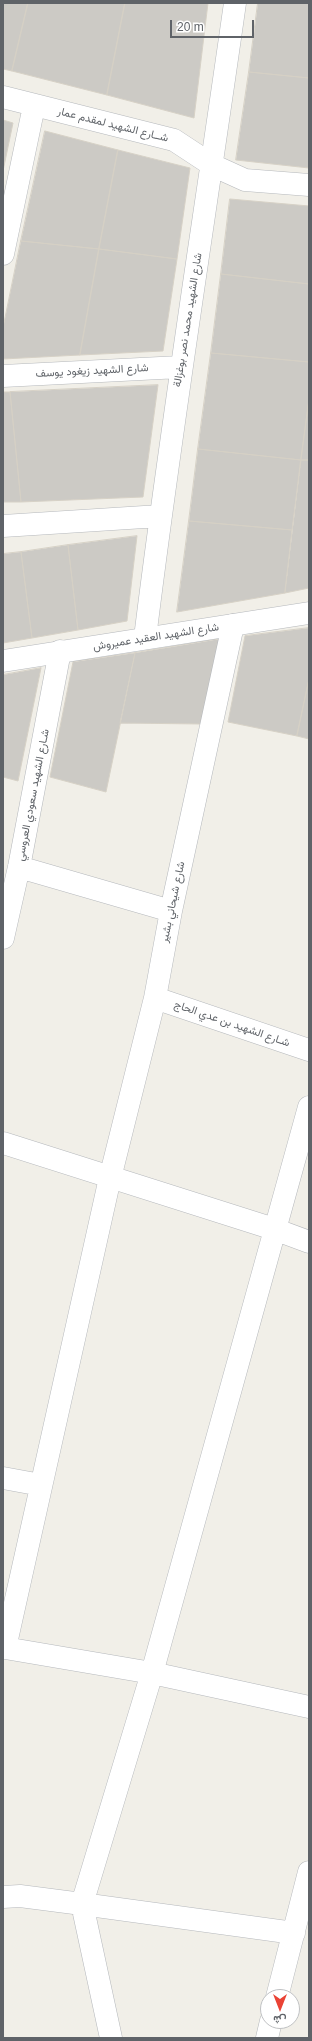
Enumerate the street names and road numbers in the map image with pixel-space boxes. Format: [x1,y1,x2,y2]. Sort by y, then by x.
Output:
street label: شــارع الشهيد لمقدم عمار [56,105,170,145]
street label: شارع الشهيد محمد نصر بوغزالة [171,252,205,388]
street label: شارع الشهيد زيغود يوسف [35,361,149,381]
street label: شارع الشهيد العقيد عميروش [92,621,220,653]
street label: شـارع الشهيد سعودي العروسي [14,728,52,862]
street label: شارع شيحاني بشير [158,860,188,944]
street label: شـارع الشهيد بن عدي الحاج [172,998,292,1050]

